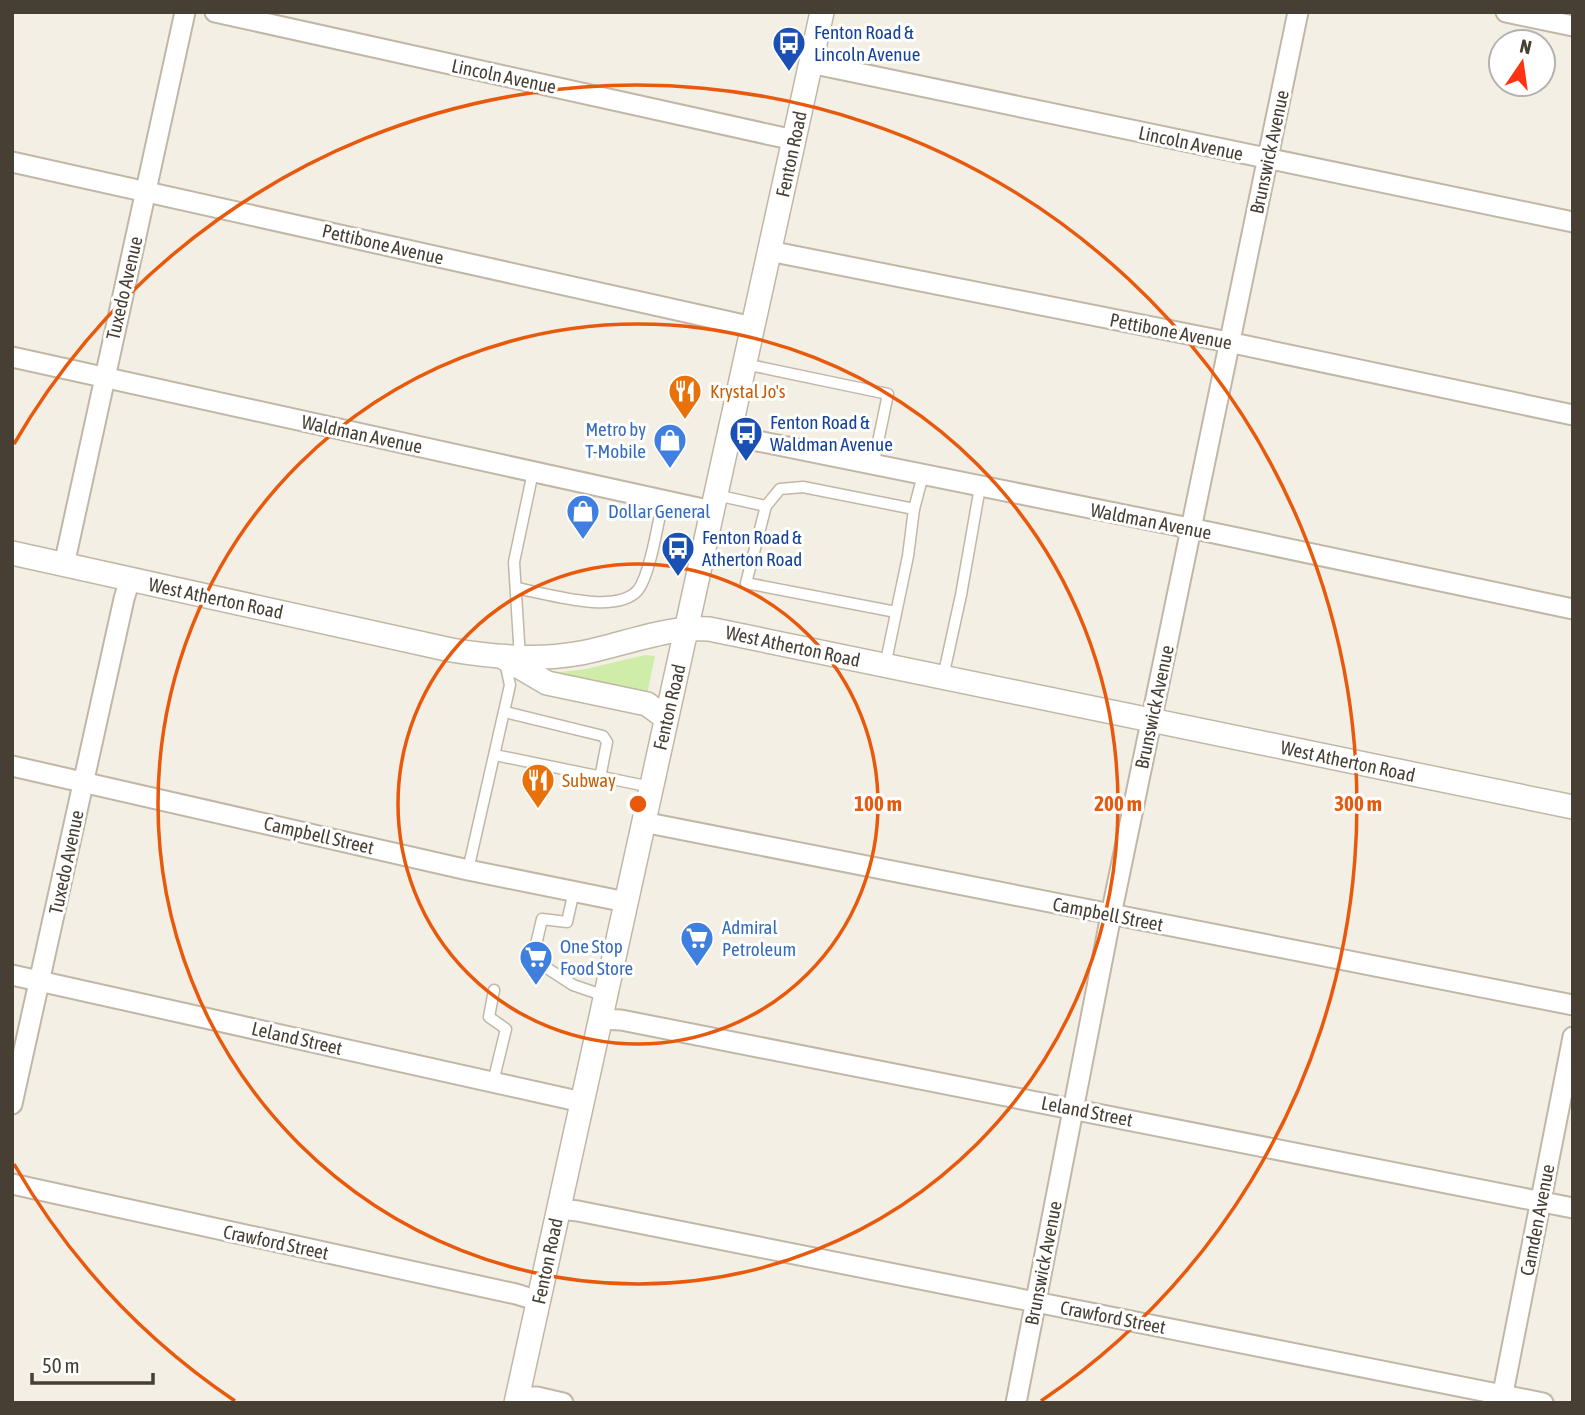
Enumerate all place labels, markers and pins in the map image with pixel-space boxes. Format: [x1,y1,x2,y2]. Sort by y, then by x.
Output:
place label: Fenton Road & Lincoln Avenue [814,21,920,65]
bus stop icon: Fenton Road & Lincoln Avenue [770,24,808,73]
restaurant icon: Krystal Jo's [666,372,704,421]
place label: Krystal Jo's [710,380,786,402]
place label: Fenton Road & Waldman Avenue [770,411,893,455]
bus stop icon: Fenton Road & Waldman Avenue [727,414,765,463]
place label: Metro by T-Mobile [585,418,646,462]
shop icon: Metro by T-Mobile [651,421,689,470]
shop icon: Dollar General [564,492,602,541]
place label: Dollar General [608,500,710,522]
place label: Fenton Road & Atherton Road [702,526,802,570]
bus stop icon: Fenton Road & Atherton Road [659,529,697,578]
restaurant icon: Subway [519,761,557,810]
place label: Subway [562,769,616,791]
centre of rings [626,792,650,816]
place label: Admiral Petroleum [722,916,796,960]
supermarket icon: Admiral Petroleum [678,919,716,968]
place label: One Stop Food Store [560,935,633,979]
supermarket icon: One Stop Food Store [517,938,555,987]

